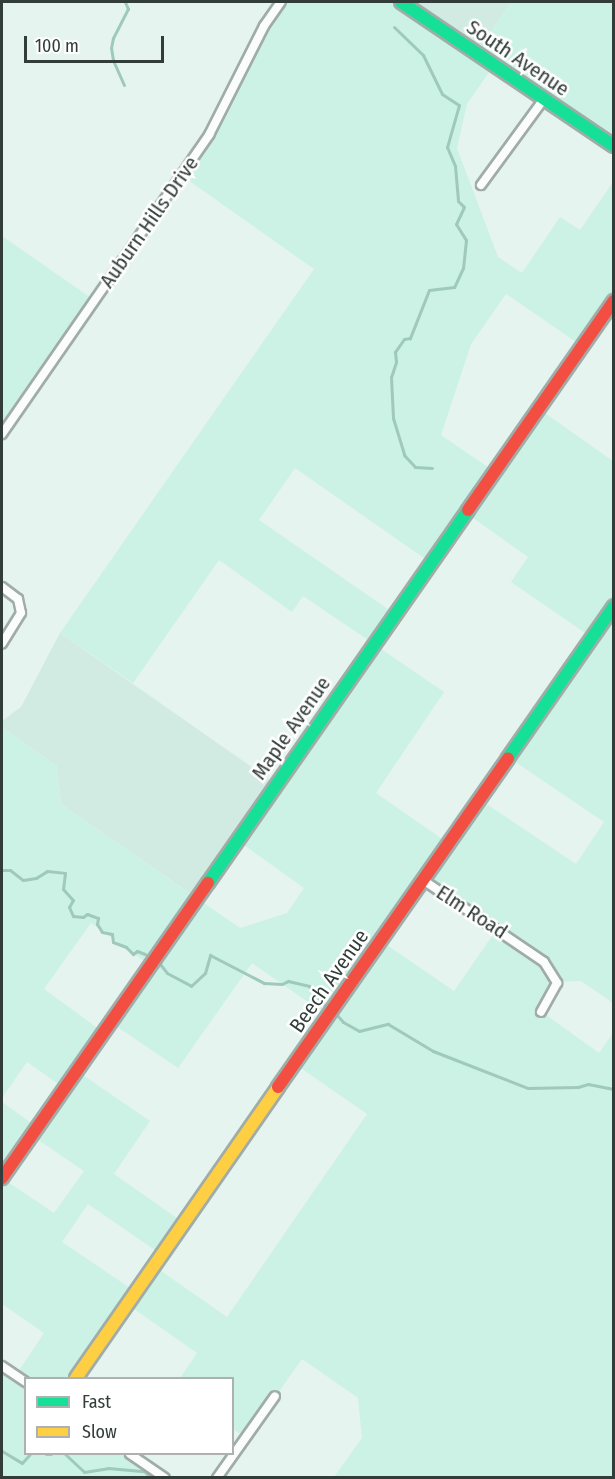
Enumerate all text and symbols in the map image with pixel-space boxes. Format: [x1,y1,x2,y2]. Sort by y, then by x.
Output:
street label: South Avenue [462,14,574,102]
scale bar [27,24,166,62]
text: 100 m [35,35,79,57]
street label: Auburn Hills Drive [94,151,204,293]
street label: Maple Avenue [246,672,336,784]
street label: Elm Road [432,880,512,944]
street label: Beech Avenue [284,924,374,1038]
legend [24,1377,234,1455]
text: Fast [82,1391,111,1413]
text: Slow [82,1421,117,1443]

